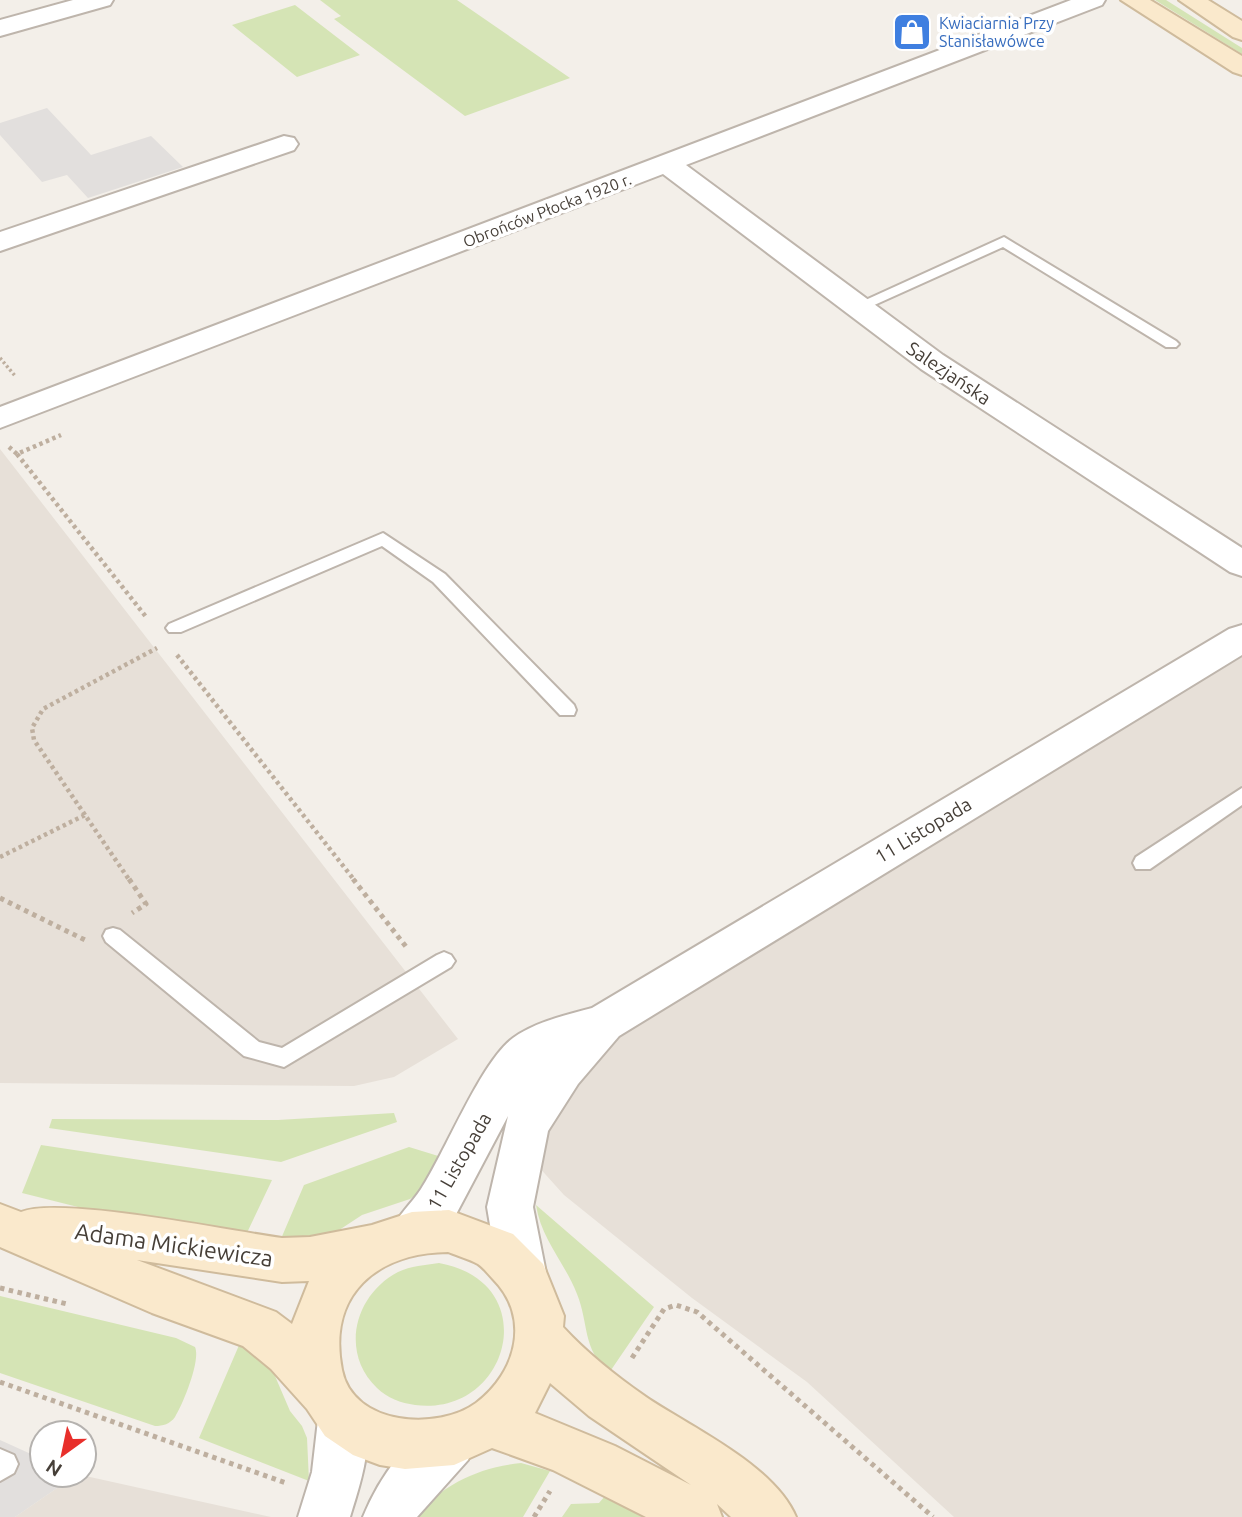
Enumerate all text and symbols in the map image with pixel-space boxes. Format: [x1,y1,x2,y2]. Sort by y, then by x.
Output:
shop icon: Kwiaciarnia Przy Stanisławówce [891,11,933,53]
place label: Kwiaciarnia Przy Stanisławówce [939,14,1054,50]
street label: Obrońców Płocka 1920 r. [460,170,634,250]
street label: Salezjańska [903,337,995,409]
street label: 11 Listopada [871,793,975,867]
street label: 11 Listopada [422,1108,496,1214]
street label: Adama Mickiewicza [73,1218,275,1271]
north arrow [28,1419,98,1489]
text: N [42,1455,66,1481]

